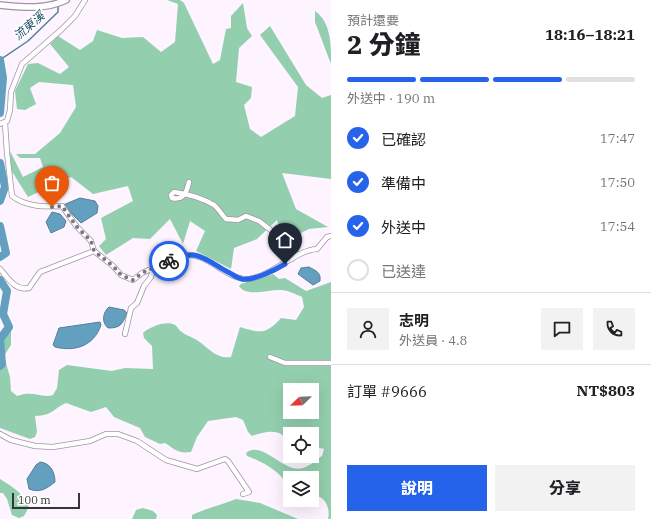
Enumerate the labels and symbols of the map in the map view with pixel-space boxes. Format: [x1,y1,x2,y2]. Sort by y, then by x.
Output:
water label: 流東溪 [10,7,49,43]
pin [35,166,69,207]
pin [268,223,302,264]
courier [149,241,189,281]
north arrow [283,383,319,419]
scale bar [12,491,80,510]

